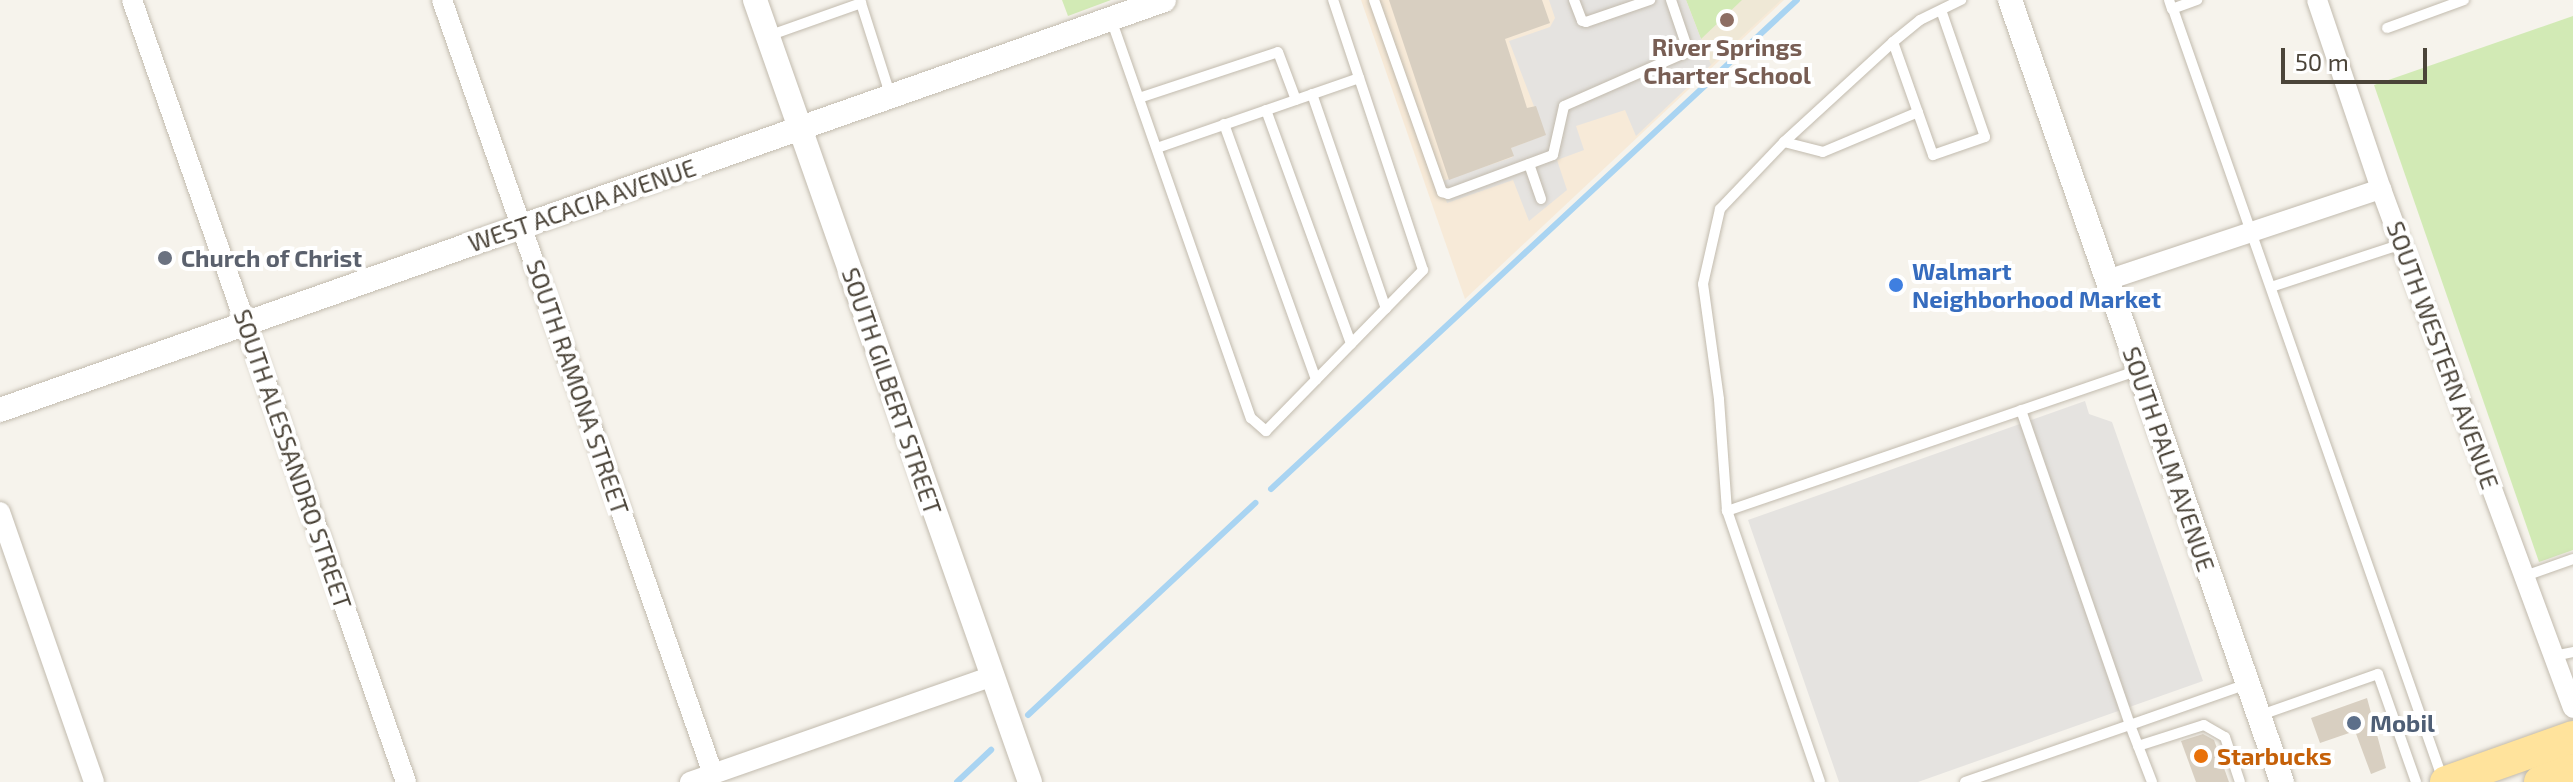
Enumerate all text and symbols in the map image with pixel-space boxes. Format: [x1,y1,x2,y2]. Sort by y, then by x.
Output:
marker: River Springs Charter School [1718,11,1736,29]
scale bar [2285,32,2431,82]
place label: River Springs Charter School [1643,33,1811,89]
text: 50 m [2295,47,2349,76]
street label: WEST ACACIA AVENUE [463,152,701,258]
street label: SOUTH WESTERN AVENUE [2381,217,2505,493]
place label: Church of Christ [181,244,363,272]
marker: Church of Christ [156,249,174,267]
street label: SOUTH RAMONA STREET [521,256,635,518]
place label: Walmart Neighborhood Market [1912,257,2161,313]
street label: SOUTH GILBERT STREET [836,264,948,518]
marker: Walmart Neighborhood Market [1887,276,1905,294]
street label: SOUTH ALESSANDRO STREET [228,305,358,613]
street label: SOUTH PALM AVENUE [2117,343,2221,575]
place label: Mobil [2370,709,2435,737]
marker: Mobil [2345,714,2363,732]
place label: Starbucks [2217,742,2332,770]
marker: Starbucks [2192,747,2210,765]

